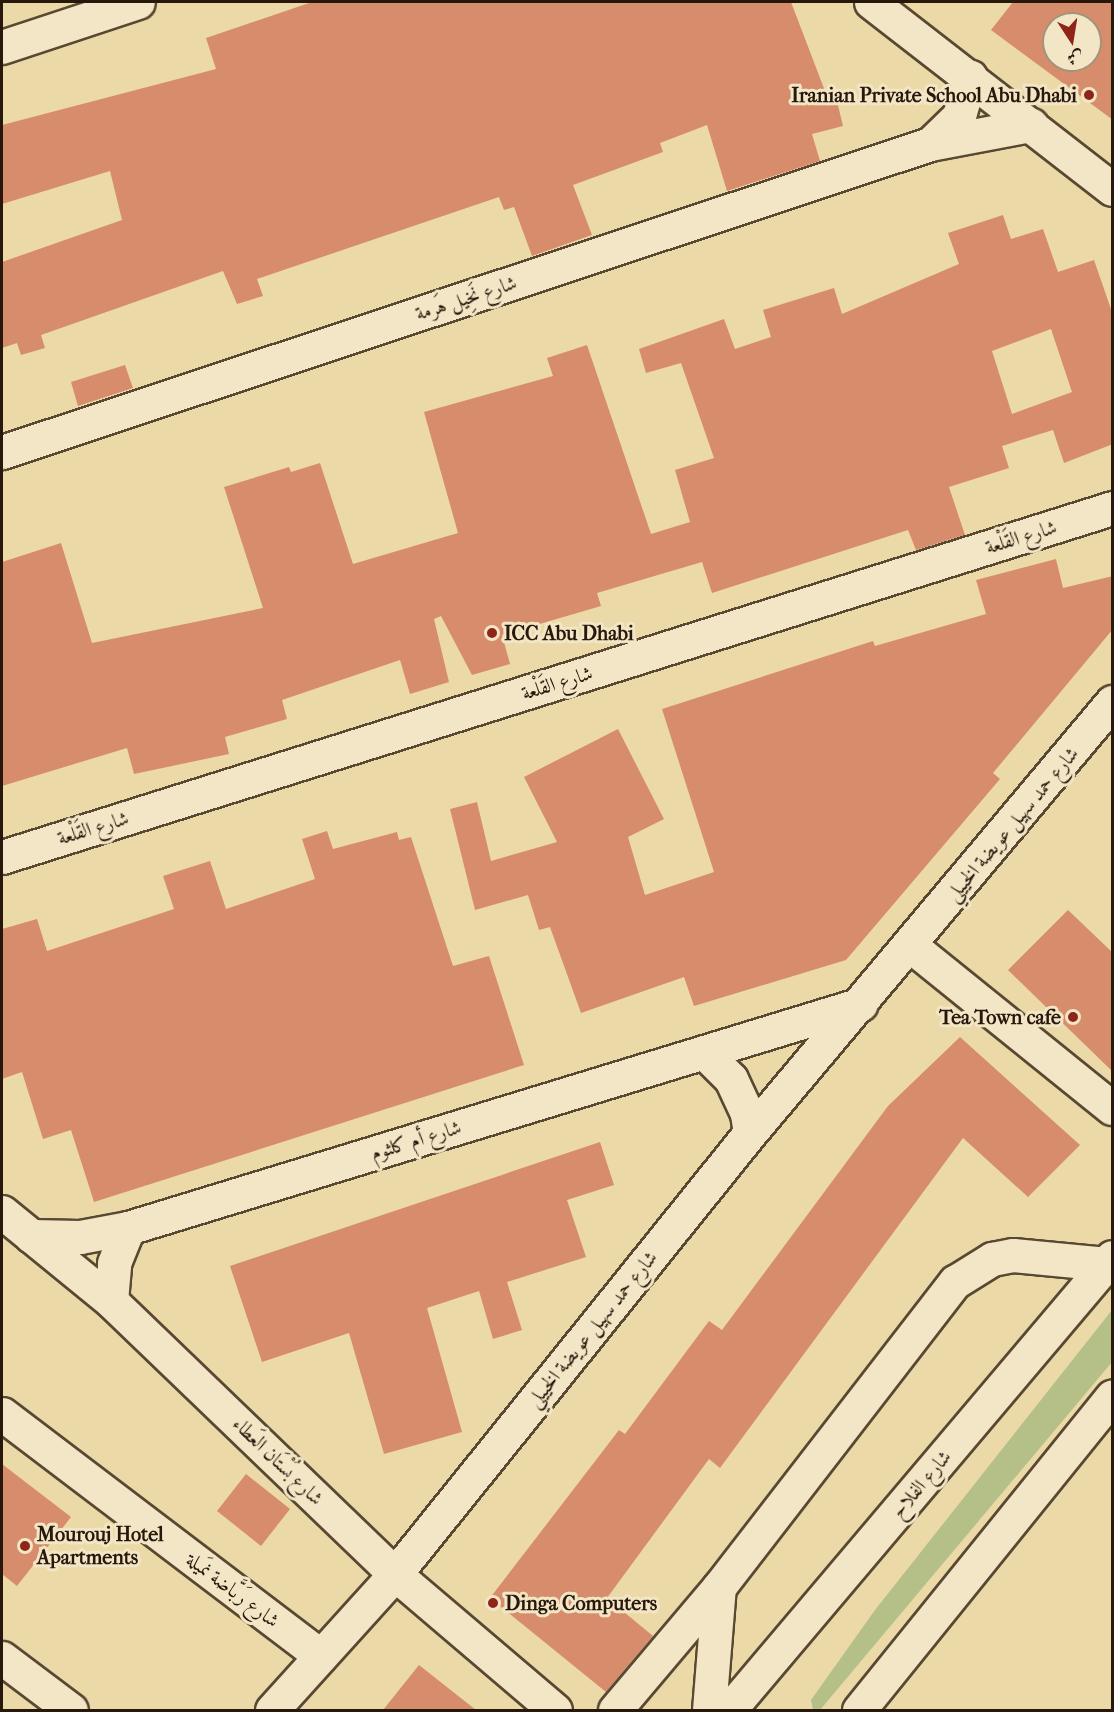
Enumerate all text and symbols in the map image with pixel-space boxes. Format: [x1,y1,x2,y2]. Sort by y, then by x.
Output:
north arrow [1042,12,1102,72]
text: ش [1066,47,1085,69]
place label: Iranian Private School Abu Dhabi [791,83,1077,107]
marker: Iranian Private School Abu Dhabi [1082,88,1096,102]
street label: شارع نَخِيل هَرمة [412,270,520,326]
street label: شارع القَلْعة [982,515,1060,559]
place label: ICC Abu Dhabi [504,621,634,645]
marker: ICC Abu Dhabi [485,626,499,640]
street label: شارع القَلْعة [518,661,596,705]
street label: شارع حمد سهيل عويضة الخييلي [940,742,1084,906]
street label: شارع القَلْعة [54,806,132,850]
place label: Tea Town cafe [939,1005,1061,1029]
marker: Tea Town cafe [1066,1010,1080,1024]
street label: شارع أم كلثوم [368,1115,464,1165]
street label: شارع حمد سهيل عويضة الخييلي [521,1246,663,1412]
street label: شارع بُسْتَان العَطاء [228,1412,328,1510]
street label: شارع الفلاح [886,1445,956,1523]
place label: Mourouj Hotel Apartments [37,1523,163,1570]
marker: Mourouj Hotel Apartments [18,1539,32,1553]
street label: شارع رَبَّاضة نمَيلة [182,1547,284,1633]
place label: Dinga Computers [505,1591,657,1615]
marker: Dinga Computers [486,1596,500,1610]

